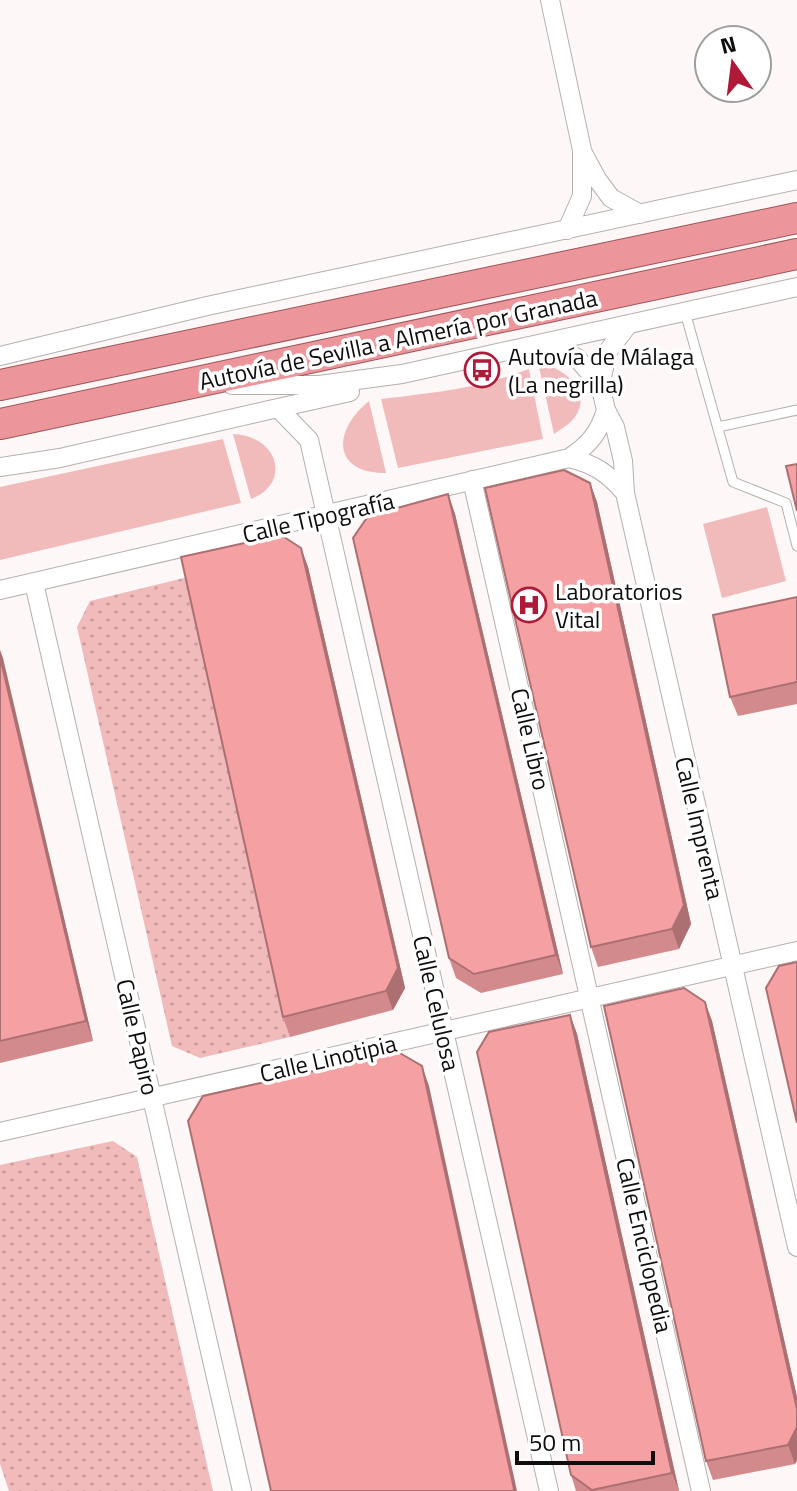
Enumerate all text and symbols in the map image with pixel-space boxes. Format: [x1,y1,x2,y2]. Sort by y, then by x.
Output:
north arrow [693,24,773,104]
text: N [717,26,740,63]
street label: Autovía de Sevilla a Almería por Granada [196,279,600,399]
place label: Autovía de Málaga (La negrilla) [508,338,694,402]
bus stop icon: Autovía de Málaga (La negrilla) [463,351,501,389]
street label: Calle Tipografía [239,482,397,552]
place label: Laboratorios Vital [555,573,683,637]
hospital icon: Laboratorios Vital [510,586,548,624]
street label: Calle Libro [502,684,560,794]
street label: Calle Imprenta [666,753,734,903]
street label: Calle Celulosa [404,932,470,1074]
street label: Calle Papiro [107,975,169,1099]
street label: Calle Linotipia [256,1025,400,1091]
street label: Calle Enciclopedia [607,1154,683,1336]
scale bar [517,1415,653,1465]
text: 50 m [529,1424,581,1460]

